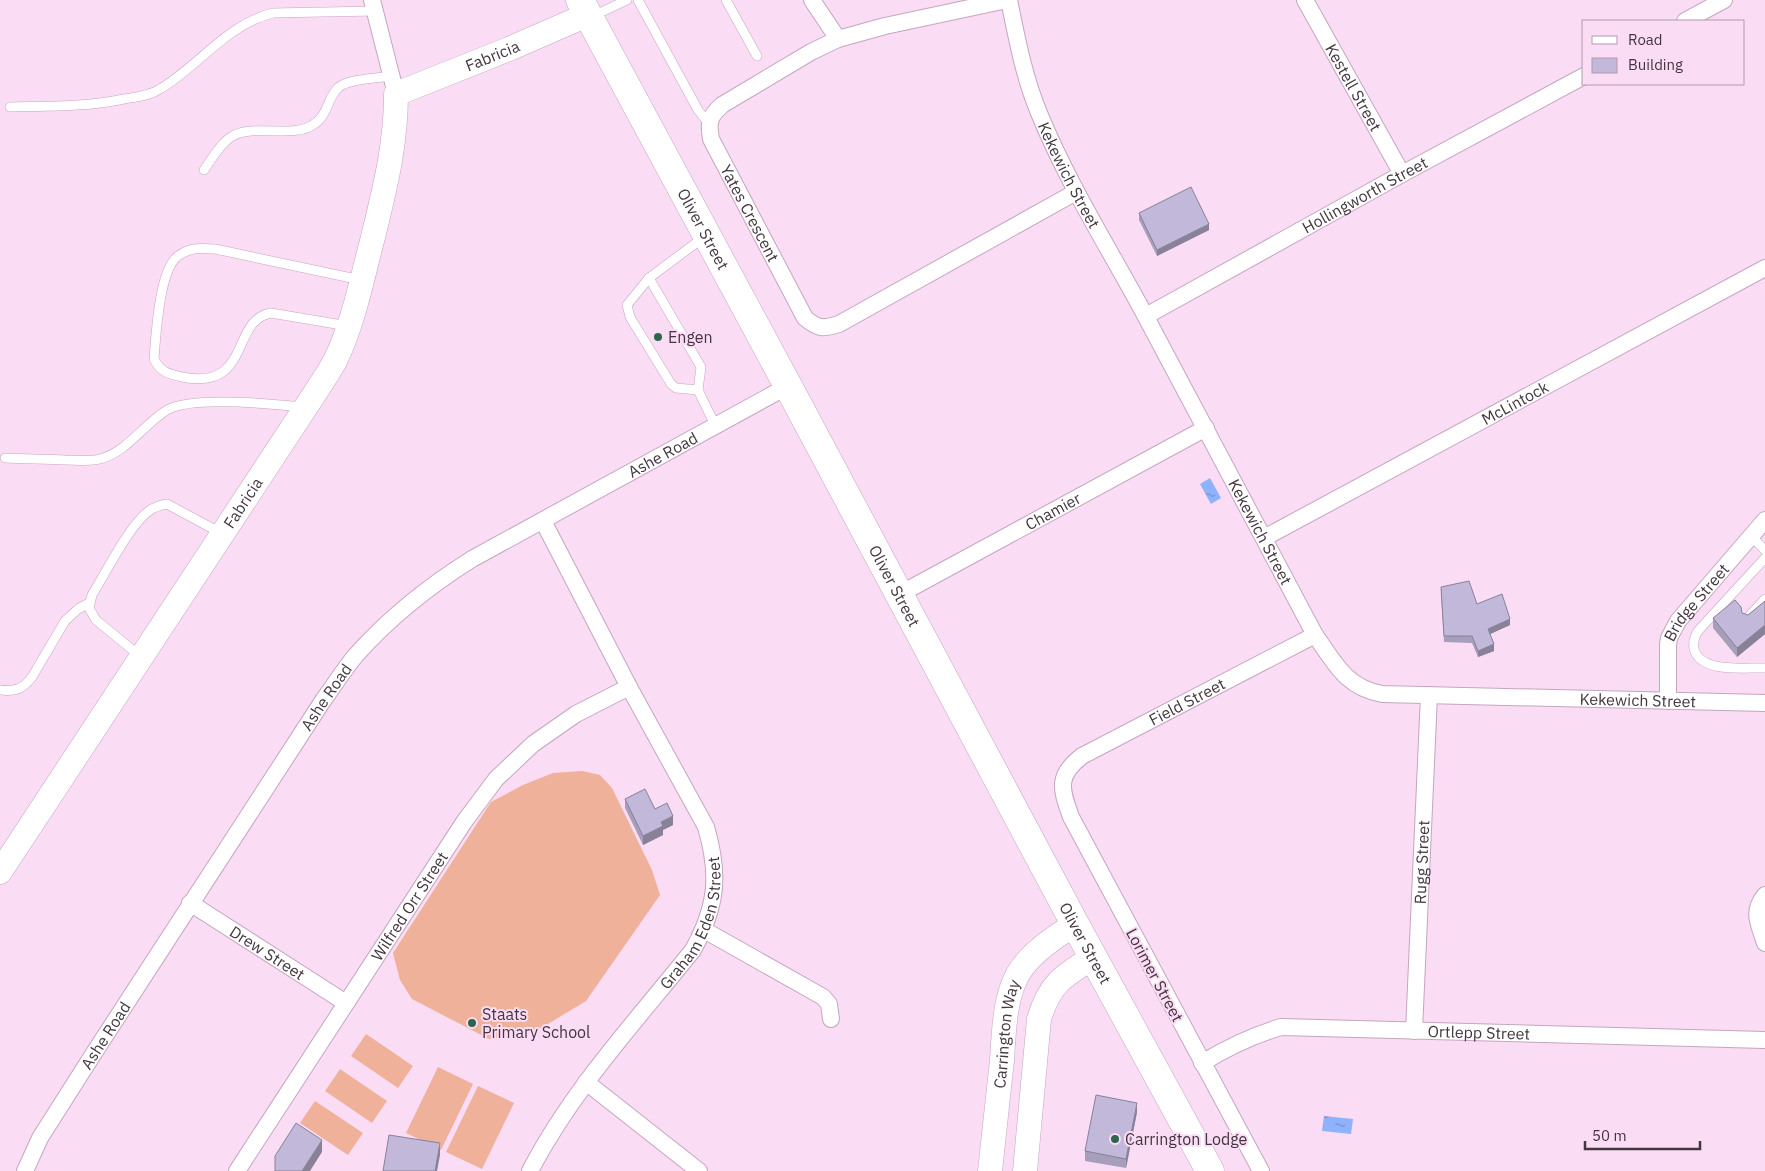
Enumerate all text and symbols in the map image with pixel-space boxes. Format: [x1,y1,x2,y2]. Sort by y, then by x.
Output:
legend [1582,20,1745,85]
text: Road [1628,30,1663,49]
street label: Fabricia [462,35,523,75]
street label: Kestell Street [1321,40,1386,135]
text: Building [1628,55,1683,74]
street label: Kekewich Street [1034,119,1104,232]
street label: Hollingworth Street [1299,152,1431,237]
street label: Yates Crescent [716,161,784,265]
street label: Oliver Street [673,185,733,273]
place label: Engen [668,327,713,347]
marker: Engen [652,331,664,343]
street label: McLintock [1478,376,1552,429]
street label: Ashe Road [624,427,701,482]
street label: Fabricia [219,473,267,532]
street label: Kekewich Street [1224,476,1297,588]
street label: Chamier [1022,488,1084,534]
street label: Oliver Street [865,542,925,630]
street label: Bridge Street [1659,559,1733,645]
street label: Ashe Road [296,659,356,734]
street label: Field Street [1145,674,1228,730]
street label: Kekewich Street [1579,689,1696,711]
street label: Rugg Street [1410,820,1433,905]
street label: Wilfred Orr Street [366,848,452,964]
street label: Graham Eden Street [655,855,724,993]
street label: Oliver Street [1055,899,1116,987]
street label: Drew Street [226,921,309,984]
street label: Lorimer Street [1122,925,1188,1025]
street label: Carrington Way [989,976,1024,1089]
street label: Ashe Road [76,998,135,1073]
place label: Staats Primary School [482,1004,590,1042]
marker: Staats Primary School [466,1017,478,1029]
street label: Ortlepp Street [1427,1021,1530,1044]
scale bar [1585,1118,1700,1150]
text: 50 m [1592,1126,1627,1145]
place label: Carrington Lodge [1125,1129,1248,1149]
marker: Carrington Lodge [1109,1133,1121,1145]

